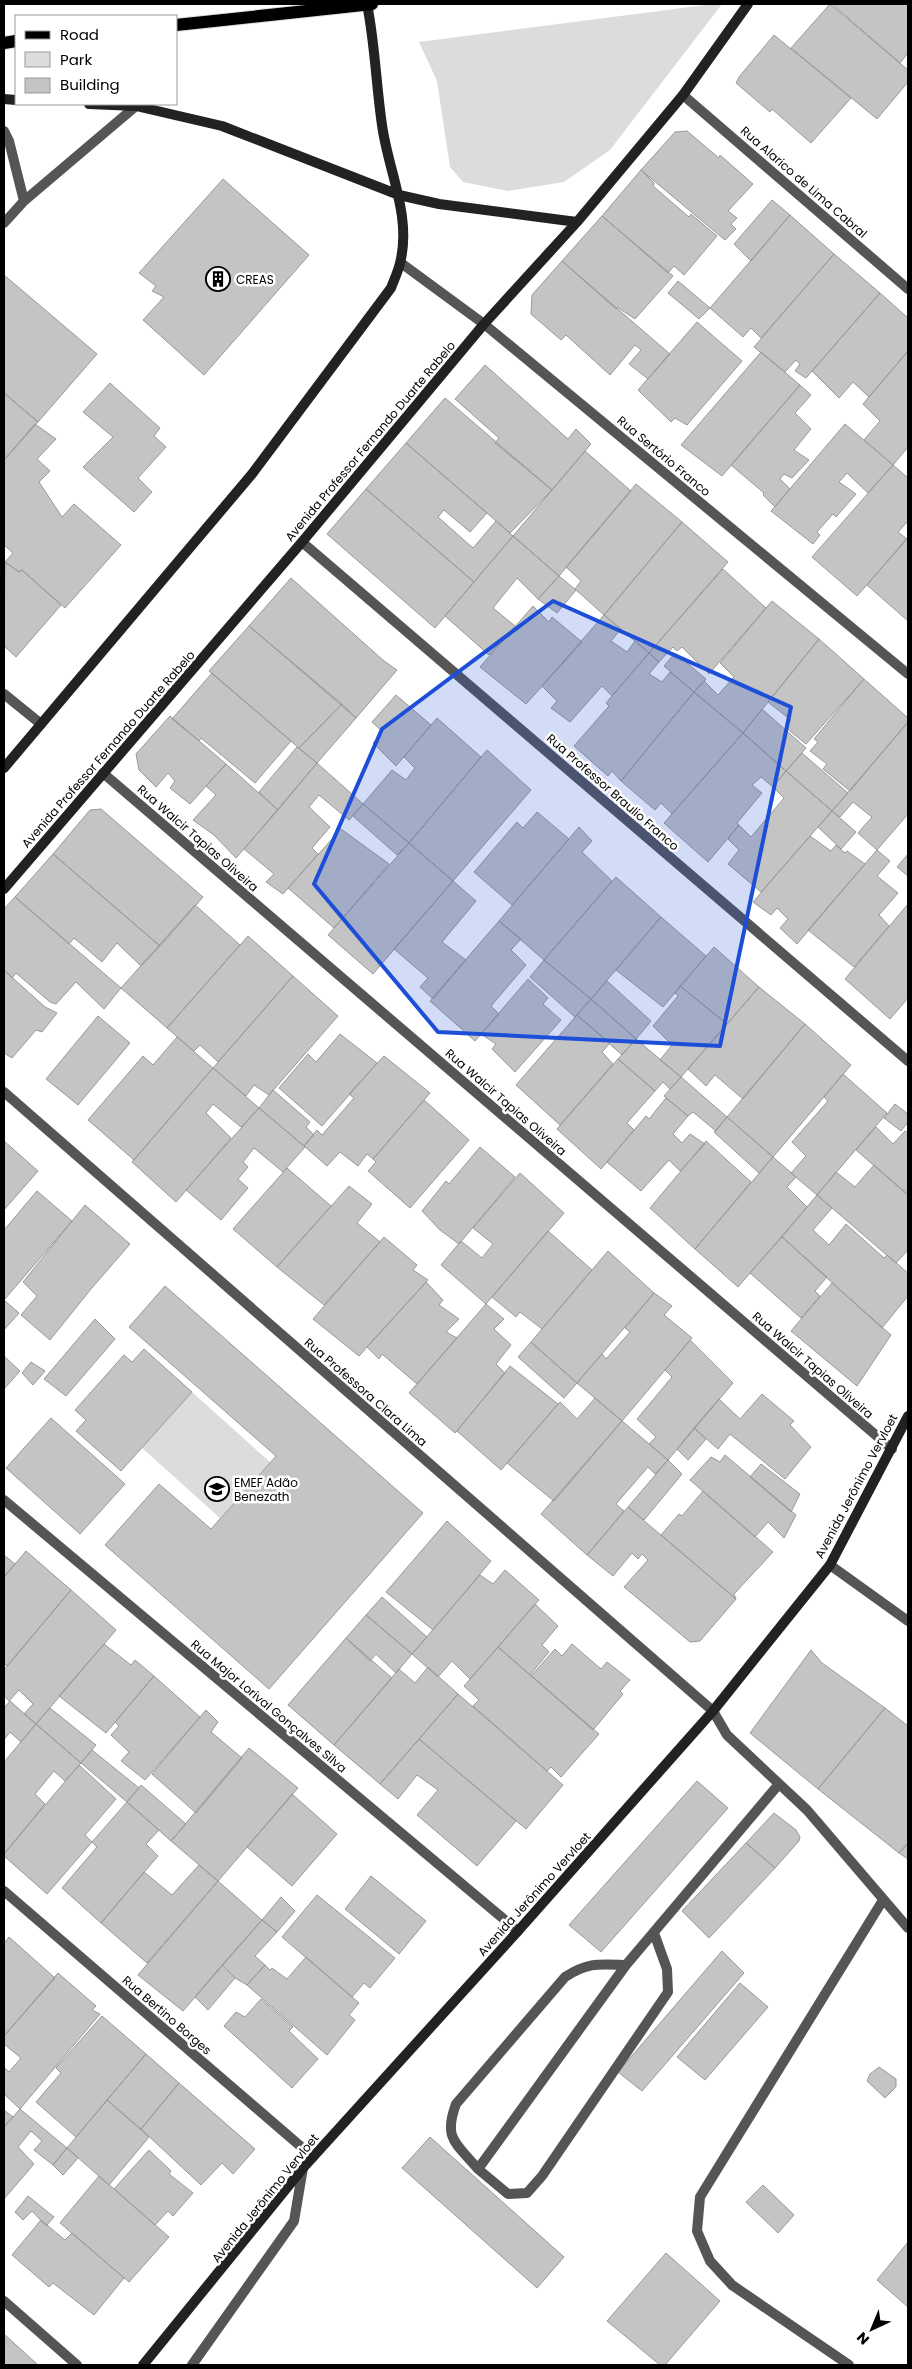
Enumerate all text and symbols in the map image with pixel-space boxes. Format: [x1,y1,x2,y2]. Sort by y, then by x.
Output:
legend [15,15,178,105]
text: Road [60,24,99,45]
text: Park [60,49,92,70]
text: Building [60,74,120,95]
street label: Rua Alarico de Lima Cabral [737,122,871,242]
building icon: CREAS [205,266,231,292]
place label: CREAS [236,271,274,288]
street label: Avenida Professor Fernando Duarte Rabelo [281,337,459,545]
street label: Rua Sertório Franco [614,412,714,500]
street label: Avenida Professor Fernando Duarte Rabelo [17,646,199,851]
street label: Rua Professor Braulio Franco [543,730,683,855]
street label: Rua Walcir Tapias Oliveira [134,781,262,895]
street label: Rua Walcir Tapias Oliveira [442,1045,570,1159]
street label: Rua Walcir Tapias Oliveira [749,1308,877,1422]
street label: Rua Professora Clara Lima [301,1334,431,1450]
street label: Avenida Jerônimo Vervloet [811,1411,901,1561]
place label: EMEF Adão Benezath [234,1474,298,1505]
school or university icon: EMEF Adão Benezath [204,1476,230,1502]
street label: Rua Major Lorival Gonçalves Silva [187,1636,351,1776]
street label: Avenida Jerônimo Vervloet [474,1828,594,1960]
street label: Rua Bertino Borges [119,1972,215,2058]
street label: Avenida Jerônimo Vervloet [208,2130,322,2266]
north arrow [847,2304,897,2354]
text: N [852,2328,874,2349]

